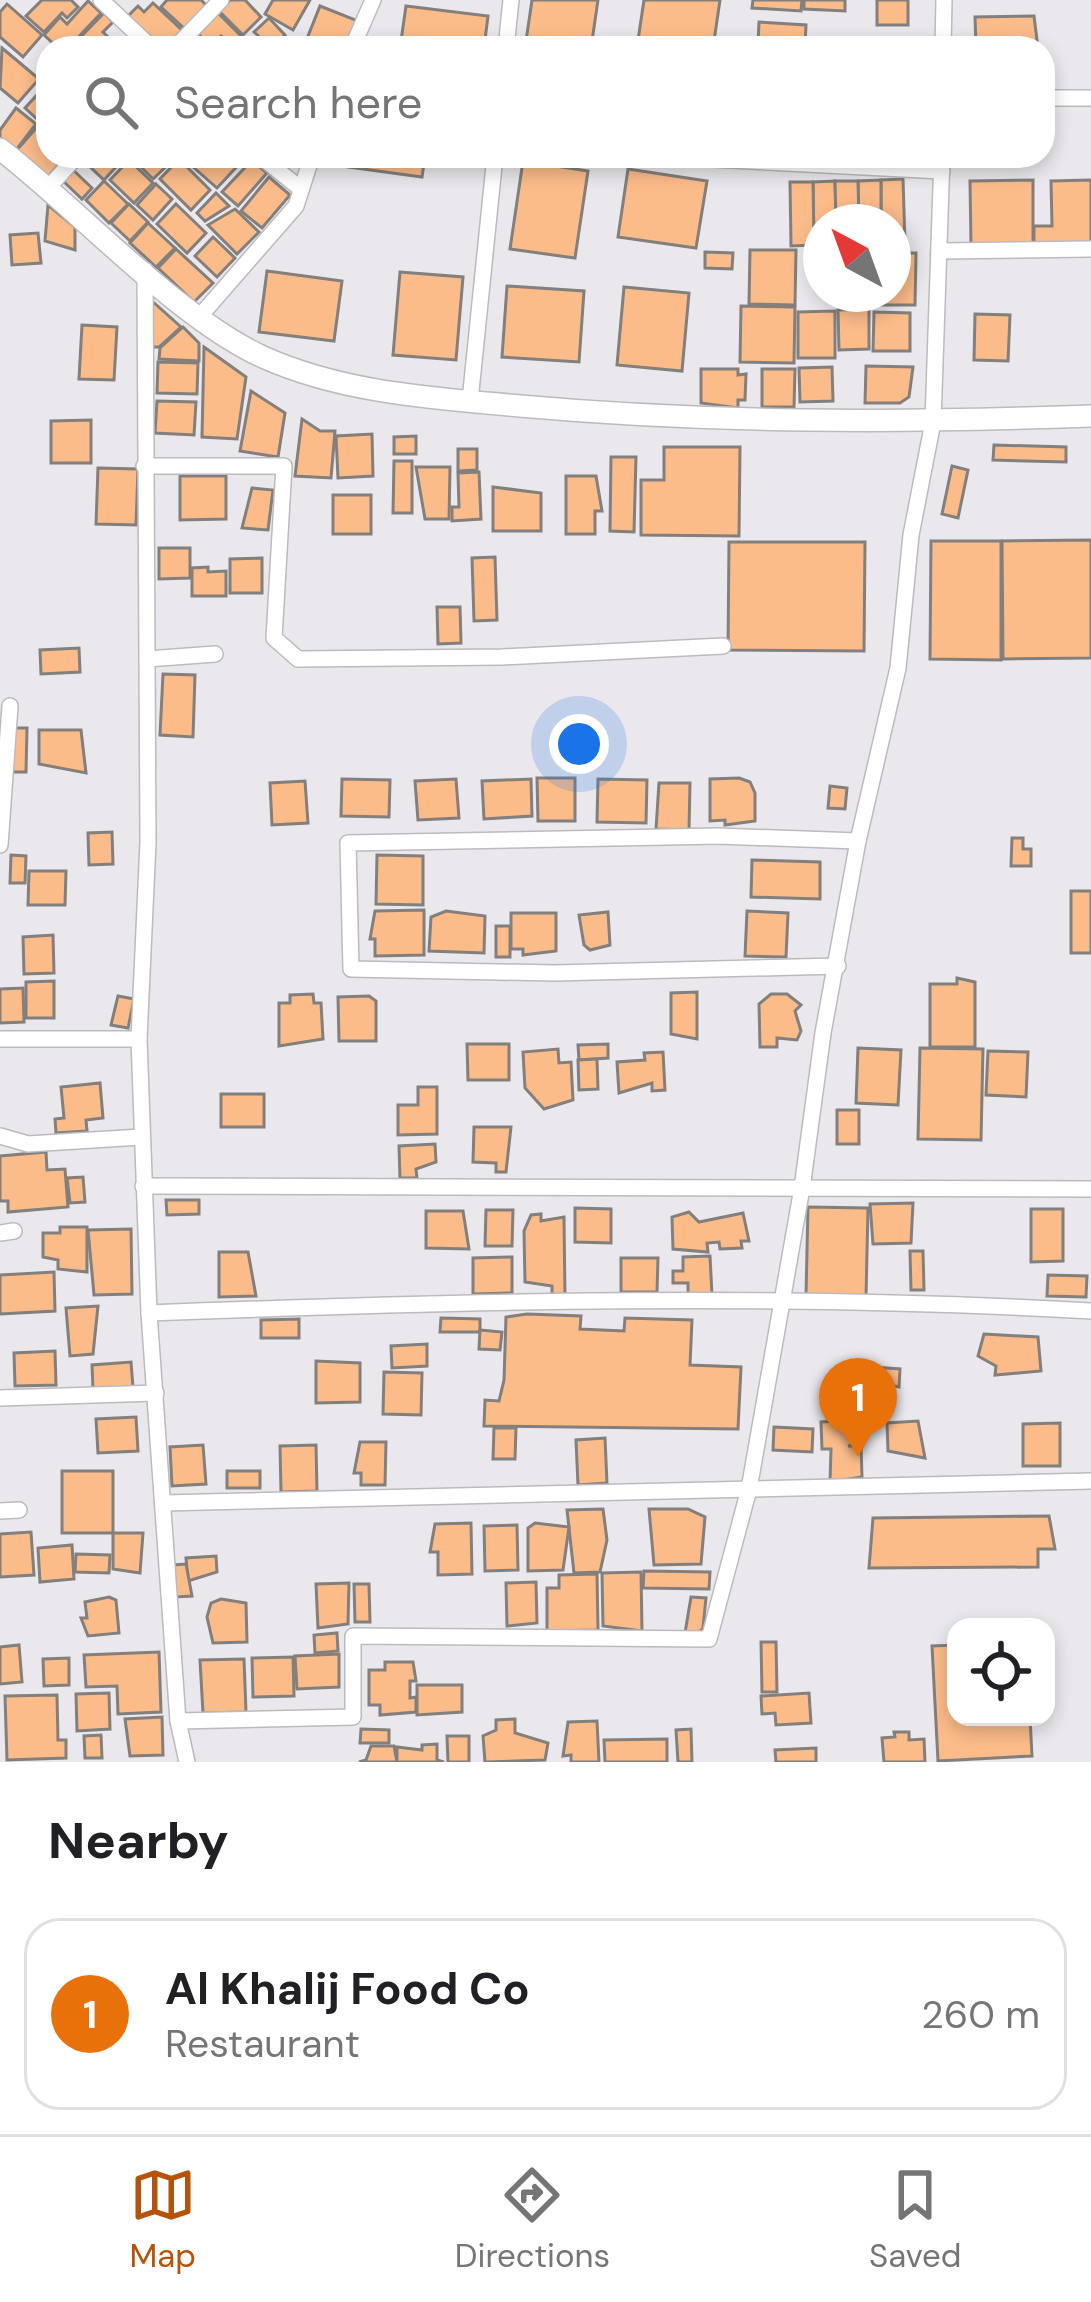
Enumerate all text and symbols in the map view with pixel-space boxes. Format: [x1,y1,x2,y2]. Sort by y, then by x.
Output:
search box [36,36,1055,168]
icon: search [78,69,144,135]
text: Search here [174,73,422,132]
north arrow [803,204,911,312]
your location [549,714,609,774]
pin: 1 [819,1358,897,1457]
map controls [947,1618,1055,1726]
button: locate [947,1618,1055,1726]
text: Nearby [48,1807,229,1874]
text: Al Khalij Food Co [165,1959,530,2018]
text: 1 [83,1989,97,2040]
text: 260 m [921,1989,1040,2040]
text: Restaurant [165,2018,360,2069]
tab: Map [129,2162,196,2277]
tab: Directions [455,2162,610,2277]
tab: Saved [869,2162,962,2277]

